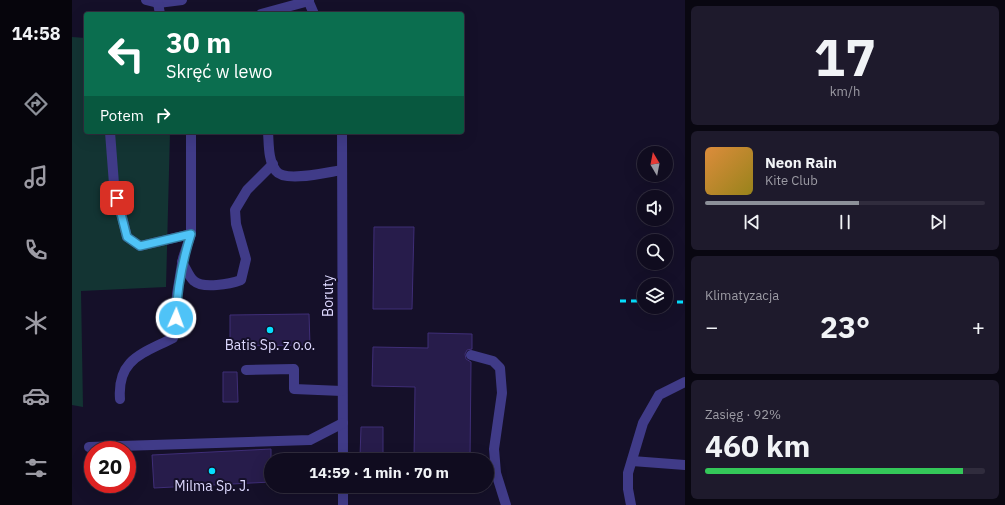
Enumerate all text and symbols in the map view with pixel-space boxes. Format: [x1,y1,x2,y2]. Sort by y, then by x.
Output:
text: 14:58 [11,22,61,45]
text: 17 [814,23,876,90]
text: 30 m [166,24,231,61]
icon: left [100,28,152,80]
text: Skręć w lewo [166,60,272,83]
text: km/h [830,83,860,100]
icon: directions [22,90,50,118]
icon: right [152,104,174,126]
text: Potem [100,106,144,125]
north arrow [637,146,673,182]
map controls [637,146,673,314]
text: Neon Rain [765,153,837,172]
icon: music [22,163,50,191]
text: Kite Club [765,172,818,189]
pin [100,181,134,215]
icon: arrive [106,187,128,209]
button: sound [637,190,673,226]
icon: previous [741,211,763,233]
icon: pause [834,211,856,233]
icon: next [927,211,949,233]
button: search [637,234,673,270]
icon: phone [22,236,50,264]
street label: Boruty [319,275,337,317]
button: layers [637,278,673,314]
text: Klimatyzacja [705,287,779,304]
position arrow [155,297,197,339]
text: 23° [820,307,870,346]
icon: climate [22,309,50,337]
text: − [705,312,718,341]
text: + [972,312,985,341]
marker: Batis Sp. z o.o. [265,325,275,335]
place label: Batis Sp. z o.o. [225,336,315,354]
icon: car [22,382,50,410]
text: Zasięg · 92% [705,406,781,423]
text: 460 km [705,426,810,465]
speed limit sign: 20 [84,441,136,493]
icon: filters [22,454,50,482]
text: 14:59 · 1 min · 70 m [309,463,449,482]
marker: Milma Sp. J. [207,466,217,476]
place label: Milma Sp. J. [174,477,250,495]

